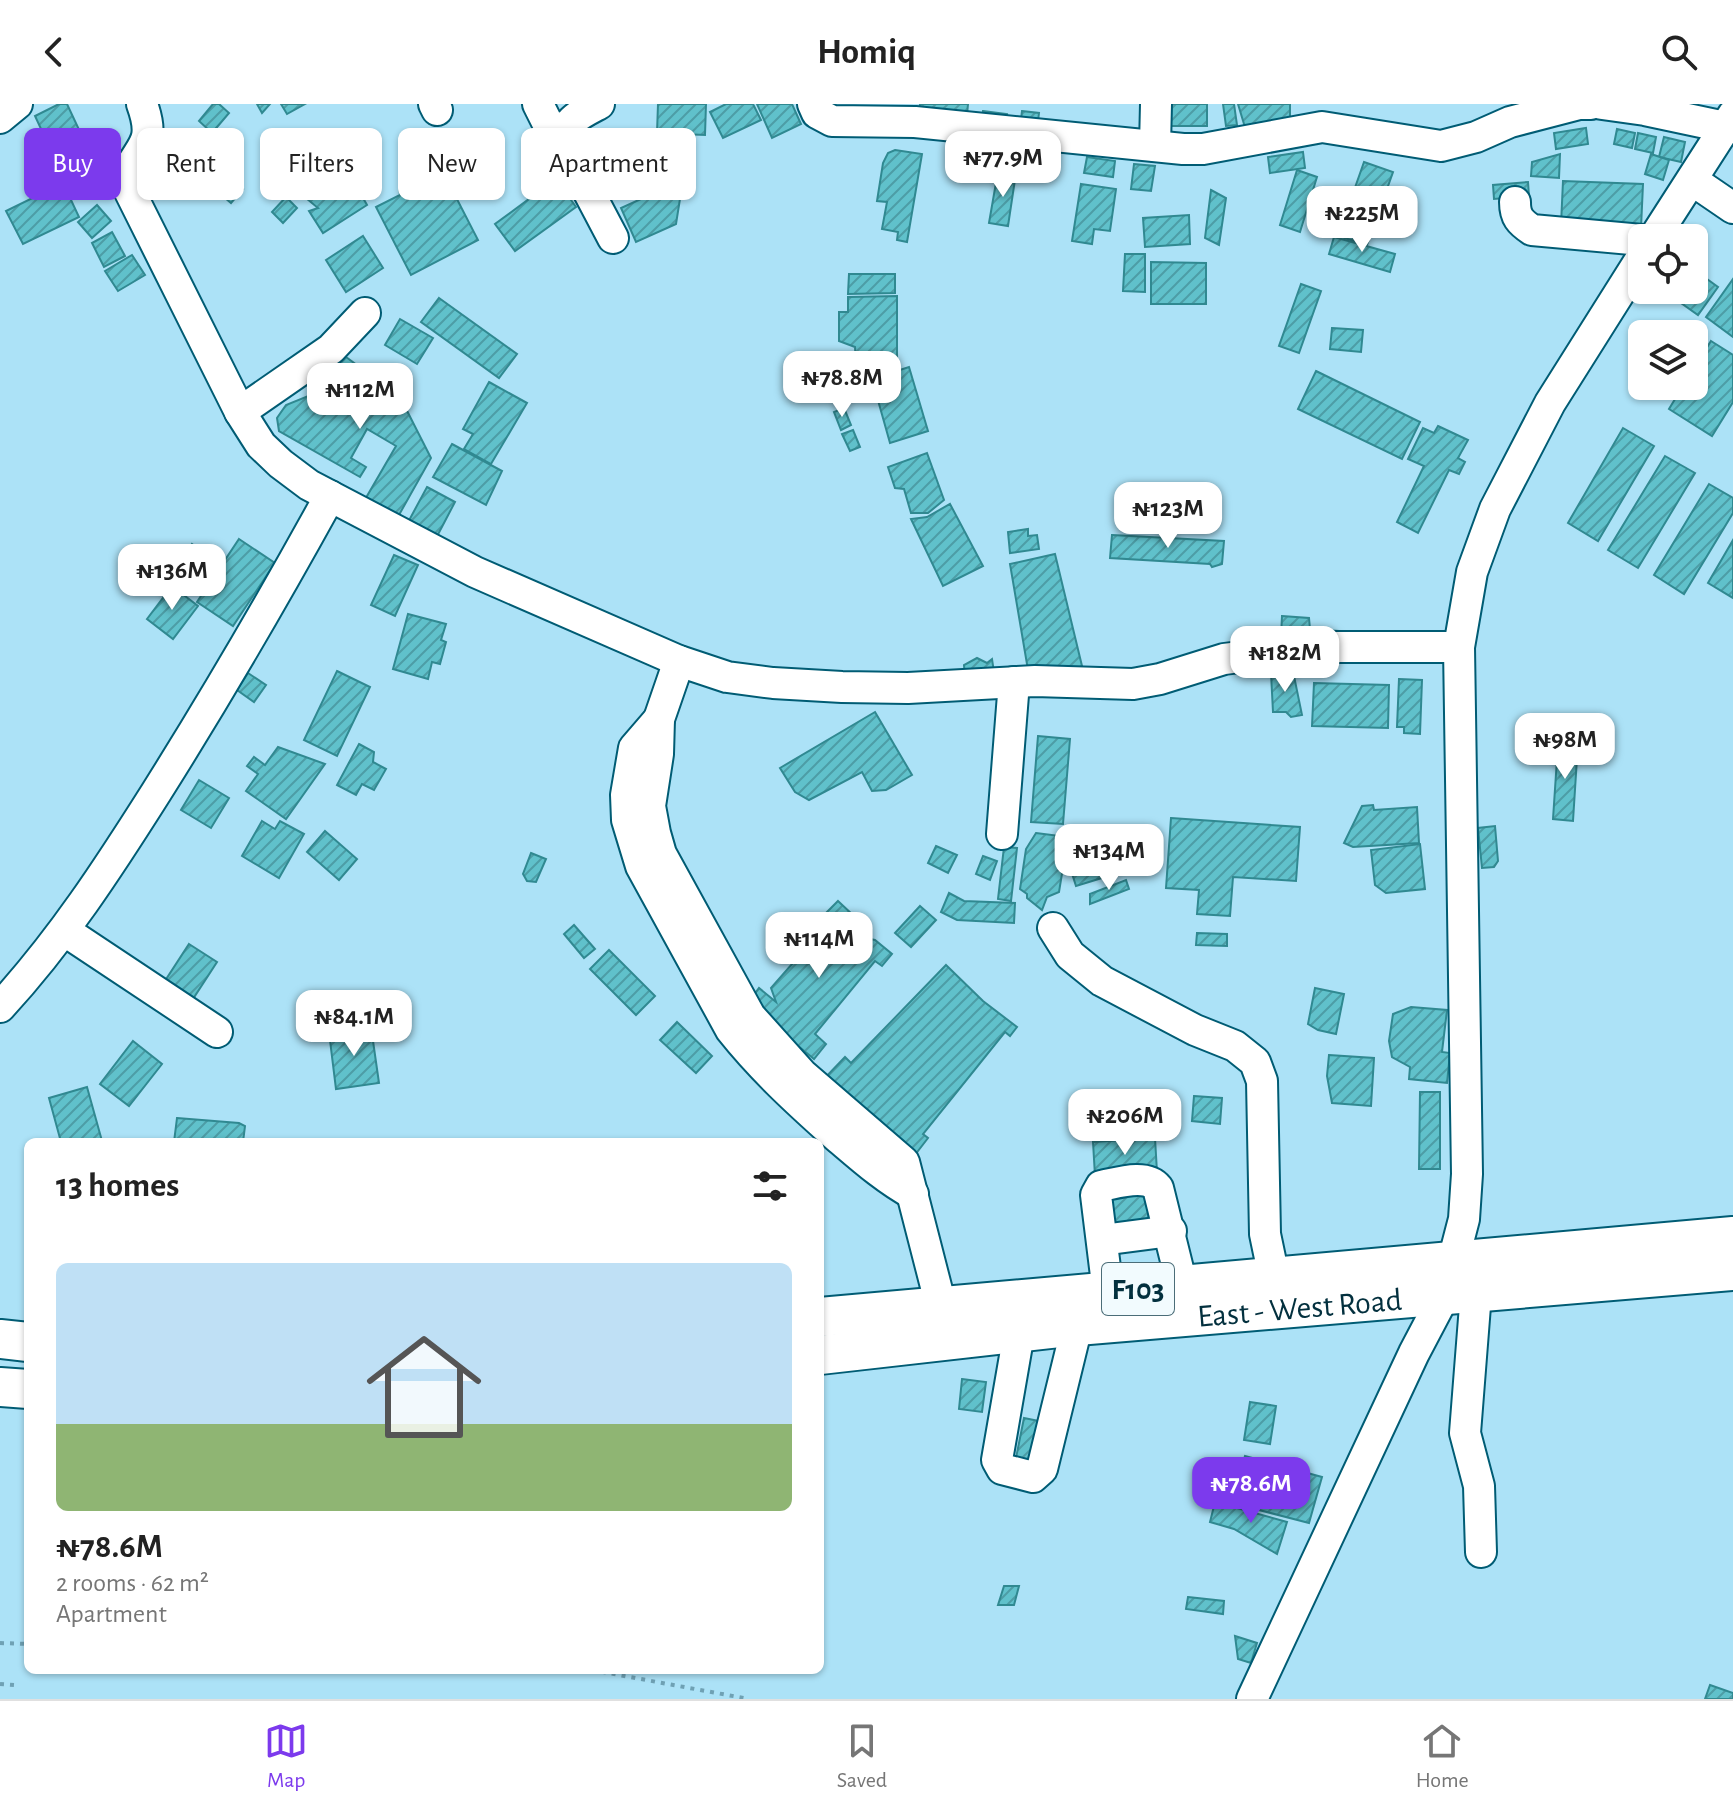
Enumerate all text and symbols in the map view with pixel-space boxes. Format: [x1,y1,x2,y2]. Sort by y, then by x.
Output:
icon: back [32,30,76,74]
icon: search [1657,30,1701,74]
text: Homiq [817,34,916,70]
chip: Buy [24,128,121,200]
chip: Rent [137,128,244,200]
chip: Filters [260,128,382,200]
chip: New [398,128,505,200]
chip: Apartment [521,128,696,200]
pin: ₦77.9M [938,131,1068,199]
text: ₦77.9M [963,144,1043,170]
pin: ₦225M [1306,186,1418,254]
text: ₦225M [1325,199,1399,225]
map controls [1628,224,1708,400]
button: locate [1628,224,1708,304]
button: layers [1628,320,1708,400]
pin: ₦78.8M [777,351,907,419]
pin: ₦112M [304,363,416,431]
text: ₦78.8M [801,364,883,390]
text: ₦112M [325,376,395,402]
pin: ₦123M [1112,482,1224,550]
text: ₦123M [1132,495,1204,521]
pin: ₦136M [116,544,228,612]
text: ₦136M [136,557,208,583]
pin: ₦182M [1229,626,1341,694]
text: ₦182M [1248,639,1322,665]
pin: ₦98M [1518,713,1612,781]
text: ₦98M [1533,726,1597,752]
pin: ₦134M [1053,824,1165,892]
text: ₦134M [1073,837,1145,863]
pin: ₦114M [763,912,875,980]
text: ₦114M [784,925,854,951]
pin: ₦84.1M [289,990,419,1058]
text: ₦84.1M [314,1003,394,1029]
pin: ₦206M [1069,1089,1181,1157]
text: ₦206M [1086,1102,1164,1128]
icon: filters [748,1164,792,1208]
text: 13 homes [56,1169,179,1203]
road number: F103 [1102,1263,1174,1315]
street label: East - West Road [1196,1284,1403,1333]
icon: home [352,1315,496,1459]
pin: ₦78.6M [1186,1457,1316,1525]
text: ₦78.6M [1210,1470,1292,1496]
text: ₦78.6M [56,1530,163,1564]
text: 2 rooms · 62 m² [56,1570,209,1596]
text: Apartment [56,1601,167,1627]
tab: Map [264,1719,308,1793]
tab: Saved [837,1719,887,1793]
tab: Home [1416,1719,1469,1793]

